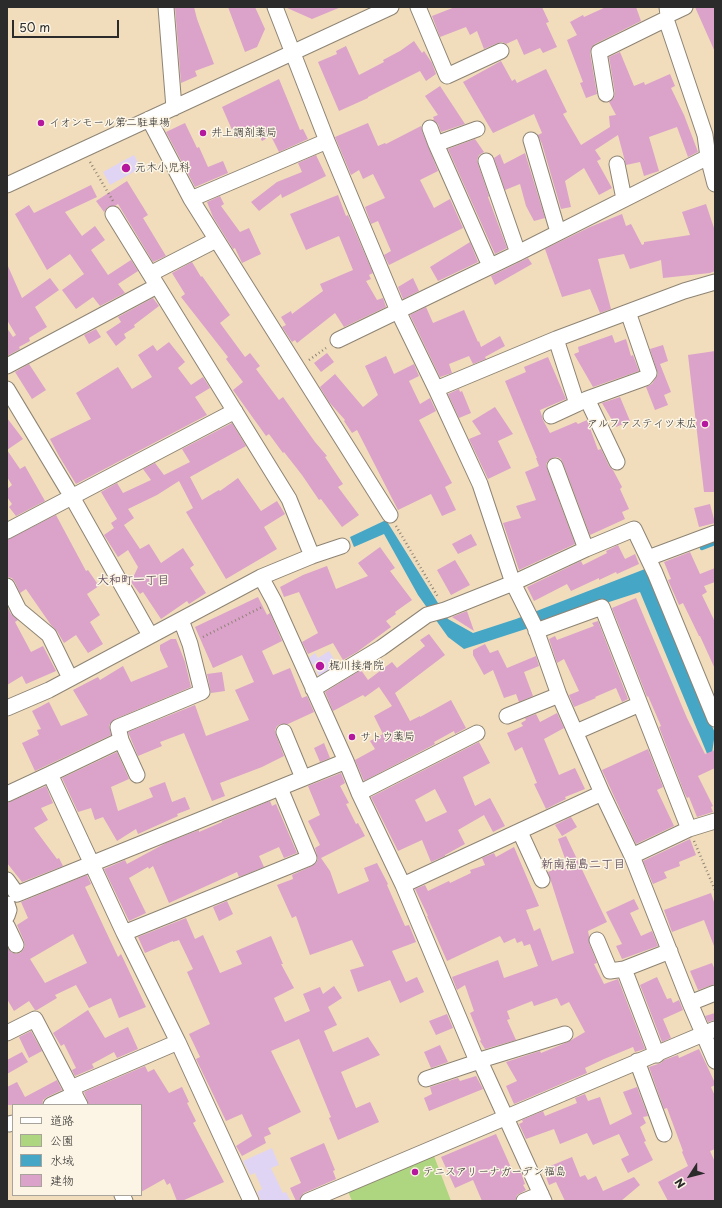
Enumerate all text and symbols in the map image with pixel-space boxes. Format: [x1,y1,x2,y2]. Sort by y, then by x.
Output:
scale bar [14,12,121,38]
text: 50 m [19,18,50,36]
place label: イオンモール第二駐車場 [49,116,170,130]
marker: イオンモール第二駐車場 [36,118,46,128]
place label: 井上調剤薬局 [211,126,277,140]
marker: 井上調剤薬局 [198,128,208,138]
place label: 元木小児科 [135,161,190,175]
marker: 元木小児科 [120,162,132,174]
place label: アルファステイツ末広 [587,417,697,431]
marker: アルファステイツ末広 [700,419,710,429]
district label: 大和町一丁目 [97,574,169,588]
place label: 梶川接骨院 [329,659,384,673]
marker: 梶川接骨院 [314,660,326,672]
place label: サトウ薬局 [360,730,415,744]
marker: サトウ薬局 [347,732,357,742]
district label: 新南福島二丁目 [541,858,625,872]
legend [12,1104,142,1196]
text: 道路 [50,1111,74,1129]
text: 公園 [50,1131,74,1149]
text: 水域 [50,1151,74,1169]
north arrow [670,1156,710,1196]
place label: テニスアリーナガーデン福島 [423,1165,566,1179]
marker: テニスアリーナガーデン福島 [410,1167,420,1177]
text: 建物 [50,1171,74,1189]
text: N [670,1175,689,1192]

